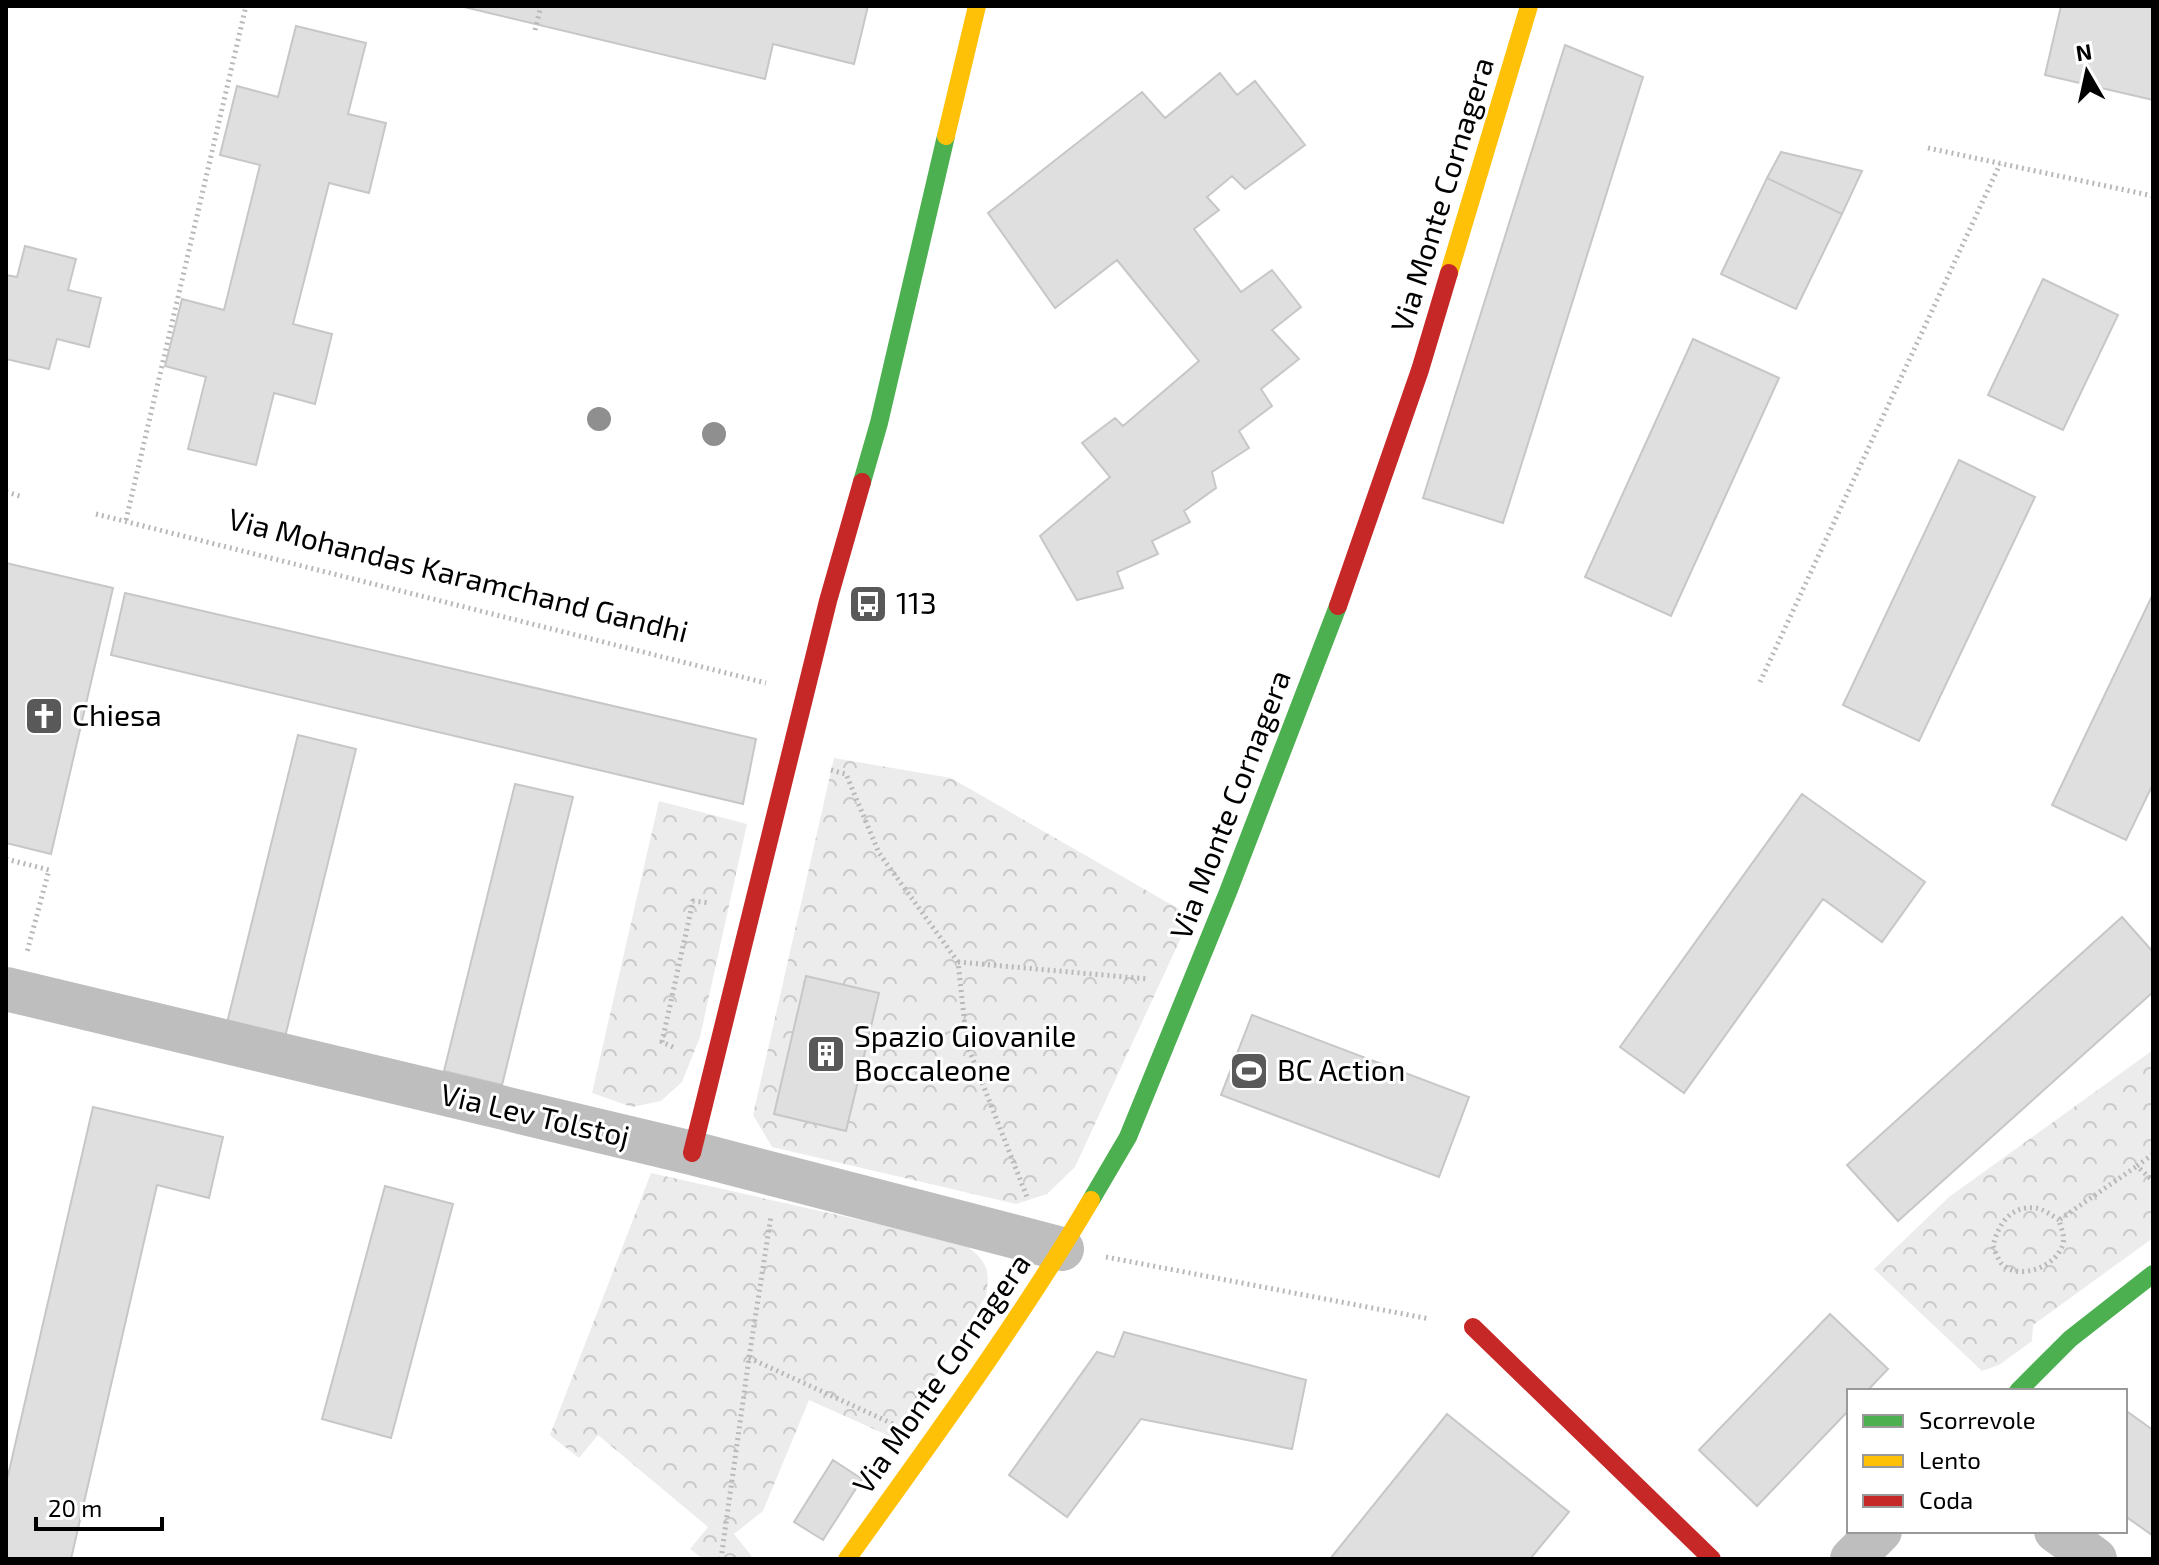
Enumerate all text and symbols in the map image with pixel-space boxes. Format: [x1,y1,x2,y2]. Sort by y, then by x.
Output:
north arrow [2047,32,2127,112]
text: N [2074,37,2094,65]
street label: Via Monte Cornagera [1382,53,1500,336]
street label: Via Mohandas Karamchand Gandhi [225,499,692,649]
bus stop icon: 113 [847,583,889,625]
place label: 113 [896,584,937,620]
street label: Via Monte Cornagera [1161,665,1297,944]
church icon: Chiesa [23,695,65,737]
place label: Chiesa [72,696,162,732]
place label: Spazio Giovanile Boccaleone [854,1017,1076,1087]
building icon: Spazio Giovanile Boccaleone [805,1033,847,1075]
sports icon: BC Action [1228,1050,1270,1092]
place label: BC Action [1277,1051,1405,1087]
street label: Via Lev Tolstoj [438,1075,633,1153]
street label: Via Monte Cornagera [844,1246,1037,1500]
legend [1847,1389,2127,1533]
text: Scorrevole [1919,1405,2036,1434]
text: Lento [1919,1445,1981,1474]
scale bar [36,1481,162,1531]
text: Coda [1919,1485,1973,1514]
text: 20 m [48,1493,102,1522]

